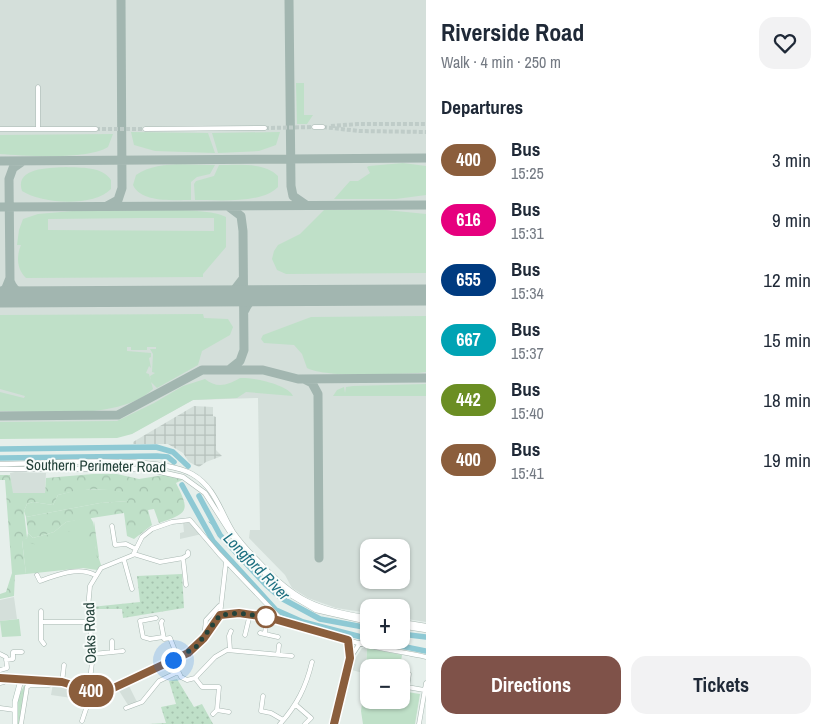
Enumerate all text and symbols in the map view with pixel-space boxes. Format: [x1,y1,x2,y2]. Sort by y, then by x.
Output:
text: Riverside Road [441,16,584,48]
button: heart [759,17,811,69]
text: Walk · 4 min · 250 m [441,51,561,73]
text: Departures [441,94,523,120]
text: Bus [511,136,540,162]
text: 400 [456,147,481,172]
text: 3 min [772,147,811,173]
text: 15:25 [511,162,544,184]
text: Bus [511,196,540,222]
text: 616 [456,207,481,232]
text: 9 min [772,207,811,233]
text: 15:31 [511,222,544,244]
text: Bus [511,256,540,282]
text: 655 [456,267,481,292]
text: 12 min [763,267,811,293]
text: 15:34 [511,282,544,304]
text: Bus [511,316,540,342]
text: 667 [456,327,481,352]
text: 15 min [763,327,811,353]
text: 15:37 [511,342,544,364]
text: Bus [511,376,540,402]
text: 442 [456,387,481,412]
text: 18 min [763,387,811,413]
text: 15:40 [511,402,544,424]
text: Bus [511,436,540,462]
text: 400 [456,447,481,472]
text: 19 min [763,447,811,473]
street label: Southern Perimeter Road [26,454,166,477]
text: 15:41 [511,462,544,484]
water label: Longford River [219,527,295,605]
map controls [360,539,410,709]
button: layers [360,539,410,589]
button: + [360,599,410,649]
street label: Oaks Road [78,602,101,664]
unlabelled marker [255,606,277,628]
your location [161,648,186,673]
button: Directions [441,656,621,714]
button: Tickets [631,656,811,714]
button: − [360,659,410,709]
line badge: 400 [62,675,120,707]
text: 400 [79,678,103,703]

